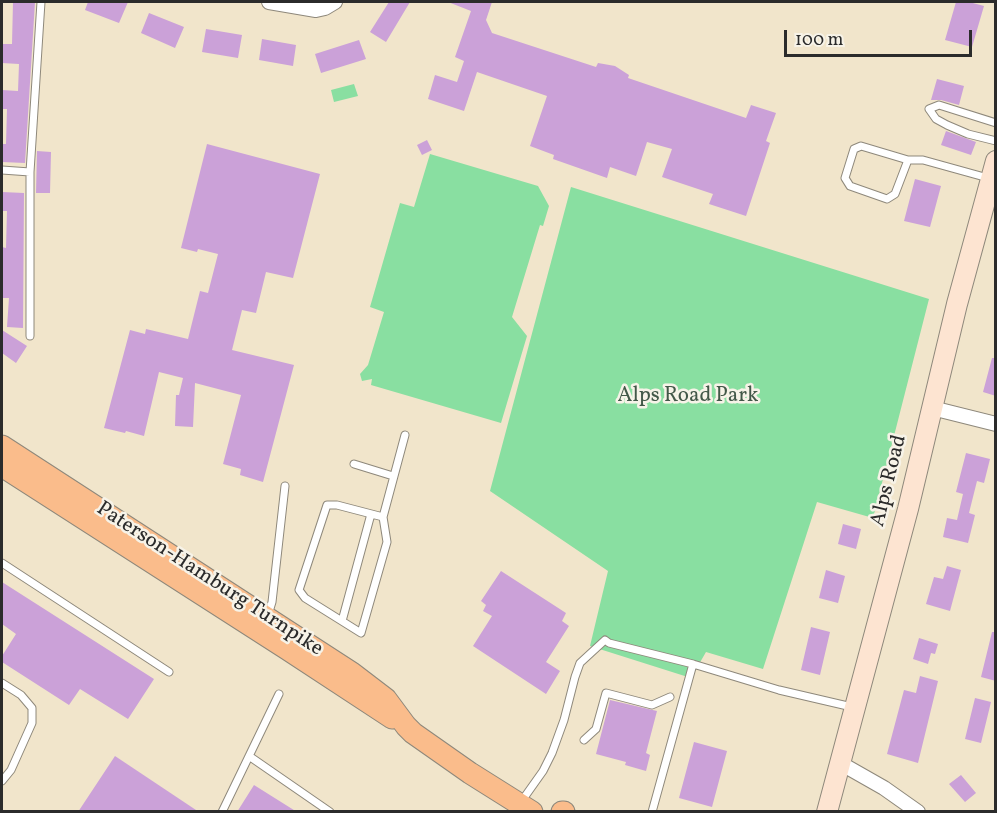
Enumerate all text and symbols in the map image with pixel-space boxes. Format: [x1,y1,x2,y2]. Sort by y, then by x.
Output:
scale bar [787,18,974,56]
text: 100 m [795,28,844,53]
park label: Alps Road Park [618,384,758,410]
street label: Alps Road [866,432,914,530]
street label: Paterson-Hamburg Turnpike [91,497,327,663]

